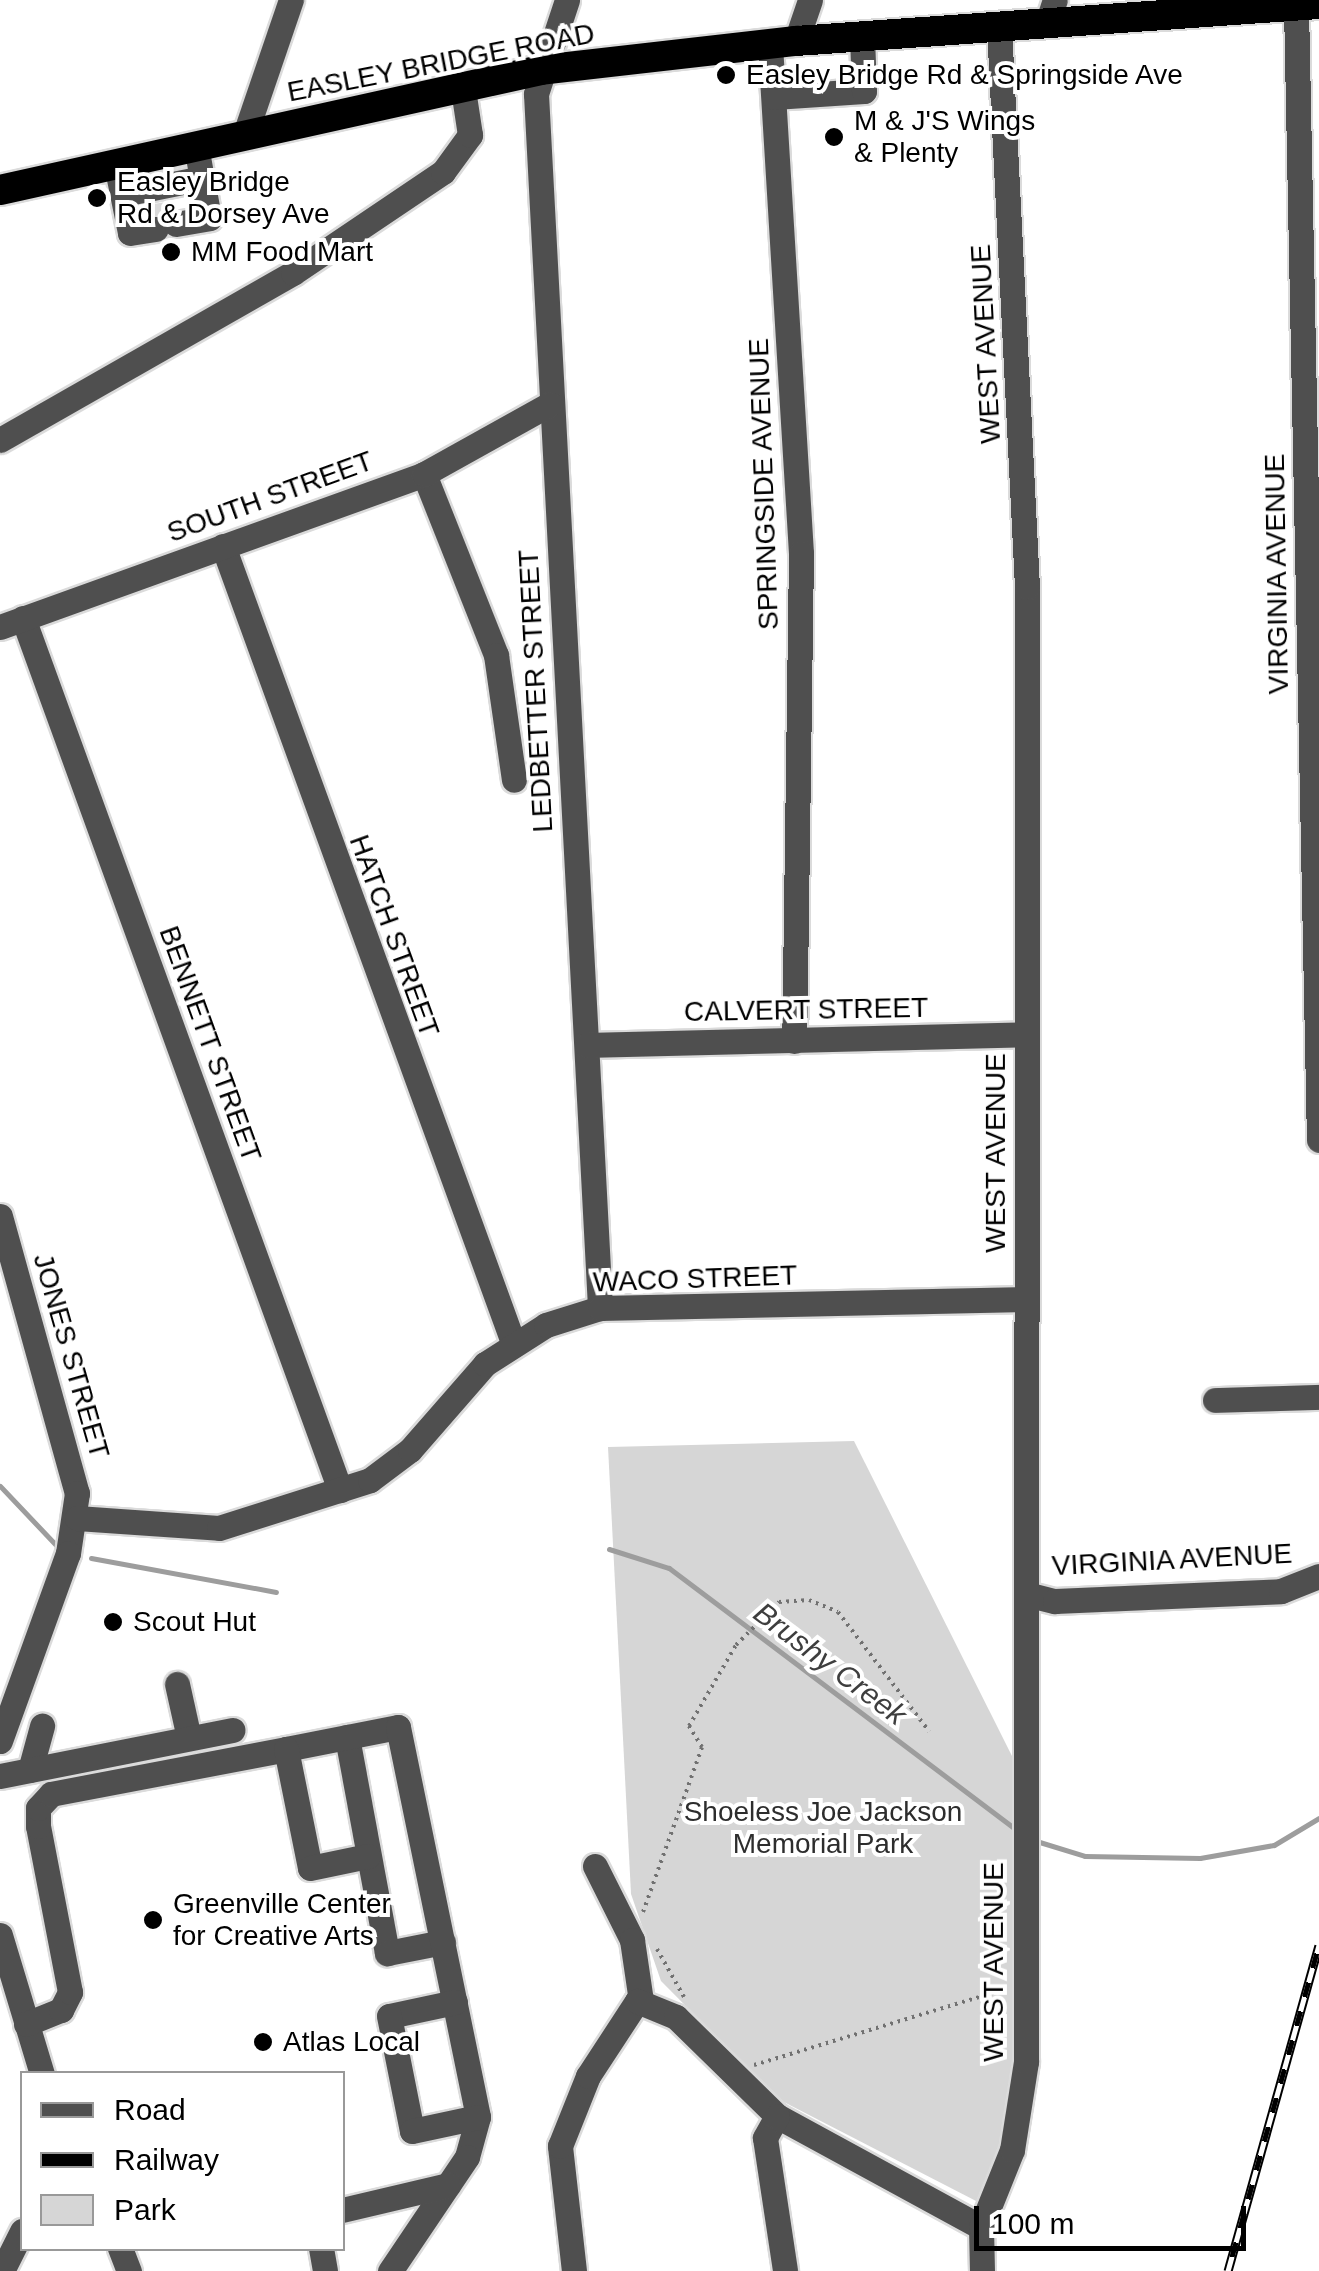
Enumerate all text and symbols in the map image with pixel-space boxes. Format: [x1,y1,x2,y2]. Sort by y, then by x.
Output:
street label: EASLEY BRIDGE ROAD [284,17,598,109]
place label: Easley Bridge Rd & Springside Ave [746,58,1184,92]
marker: Easley Bridge Rd & Springside Ave [715,64,737,86]
place label: M & J'S Wings & Plenty [854,104,1035,170]
marker: M & J'S Wings & Plenty [823,126,845,148]
place label: Easley Bridge Rd & Dorsey Ave [117,165,331,231]
marker: Easley Bridge Rd & Dorsey Ave [86,187,108,209]
place label: MM Food Mart [191,235,373,269]
marker: MM Food Mart [160,241,182,263]
street label: WEST AVENUE [964,242,1008,446]
street label: SPRINGSIDE AVENUE [742,337,786,631]
street label: SOUTH STREET [163,444,377,550]
street label: VIRGINIA AVENUE [1258,452,1296,696]
street label: LEDBETTER STREET [512,549,560,833]
street label: HATCH STREET [342,830,446,1042]
street label: BENNETT STREET [152,921,268,1167]
street label: CALVERT STREET [683,991,929,1029]
street label: WEST AVENUE [979,1052,1013,1254]
street label: JONES STREET [26,1250,116,1462]
street label: WACO STREET [592,1259,798,1299]
street label: VIRGINIA AVENUE [1049,1537,1295,1583]
water label: Brushy Creek [747,1595,913,1733]
place label: Scout Hut [133,1605,256,1639]
marker: Scout Hut [102,1611,124,1633]
park label: Shoeless Joe Jackson Memorial Park [684,1795,962,1861]
street label: WEST AVENUE [977,1861,1011,2063]
place label: Greenville Center for Creative Arts [173,1887,391,1953]
marker: Greenville Center for Creative Arts [142,1909,164,1931]
place label: Atlas Local [283,2025,420,2059]
marker: Atlas Local [252,2031,274,2053]
legend [20,2071,345,2251]
text: Road [114,2093,186,2126]
text: Railway [114,2143,219,2176]
scale bar [979,2186,1252,2248]
text: Park [114,2193,176,2226]
text: 100 m [991,2207,1074,2240]

